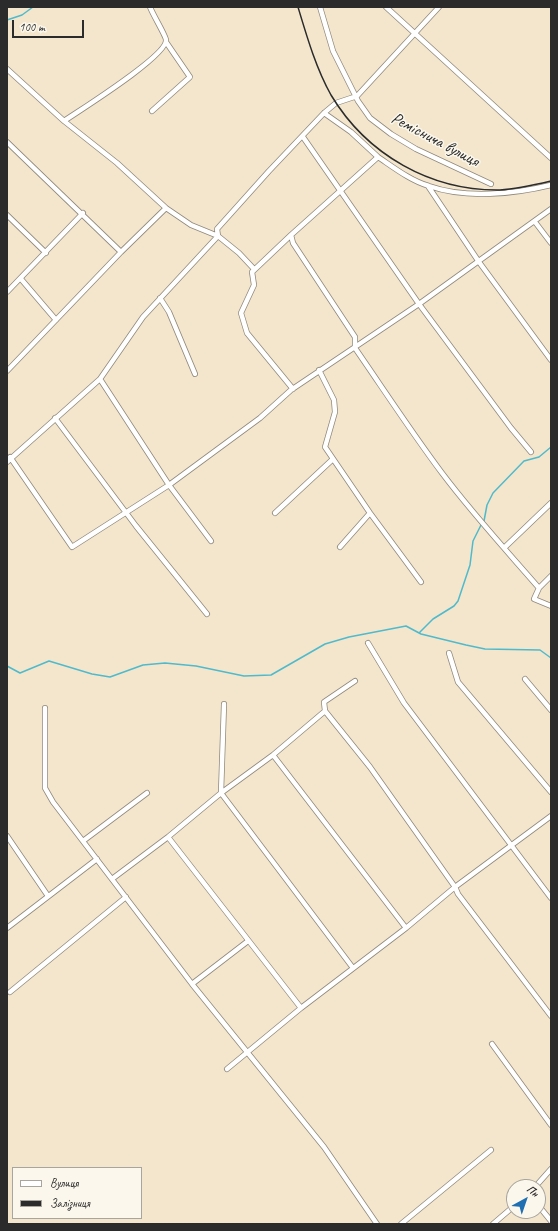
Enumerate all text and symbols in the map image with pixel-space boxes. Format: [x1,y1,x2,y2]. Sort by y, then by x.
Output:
scale bar [14,12,86,38]
text: 100 m [19,19,45,35]
street label: Реміснича вулиця [388,108,482,172]
legend [12,1167,142,1219]
text: Вулиця [50,1175,78,1191]
north arrow [506,1179,546,1219]
text: Пн [524,1182,542,1200]
text: Залізниця [50,1195,90,1211]

